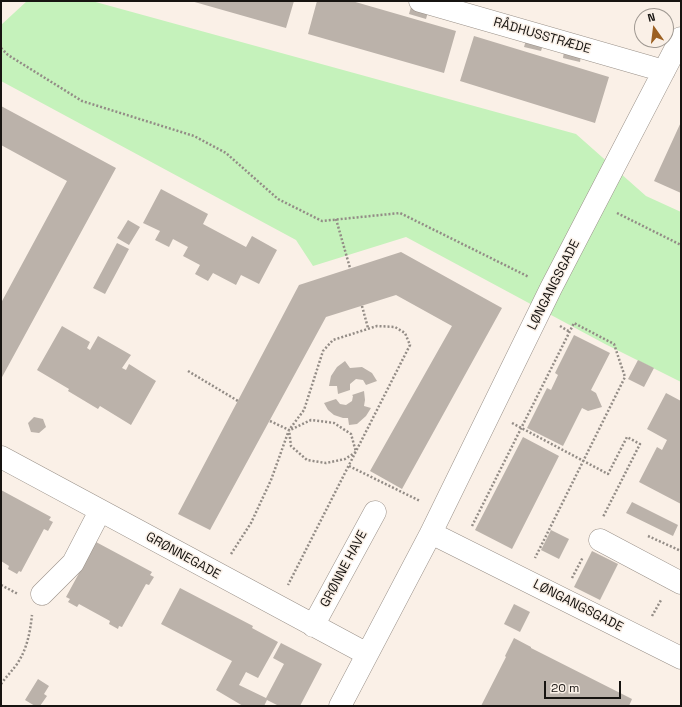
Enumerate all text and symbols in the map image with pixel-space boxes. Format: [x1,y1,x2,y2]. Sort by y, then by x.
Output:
north arrow [634,8,674,48]
text: N [646,10,657,25]
street label: RÅDHUSSTRÆDE [492,15,592,57]
street label: LØNGANGSGADE [525,237,583,333]
street label: GRØNNE HAVE [317,528,371,610]
street label: GRØNNEGADE [143,529,223,583]
street label: LØNGANGSGADE [530,577,626,635]
scale bar [546,673,623,699]
text: 20 m [551,680,579,696]

